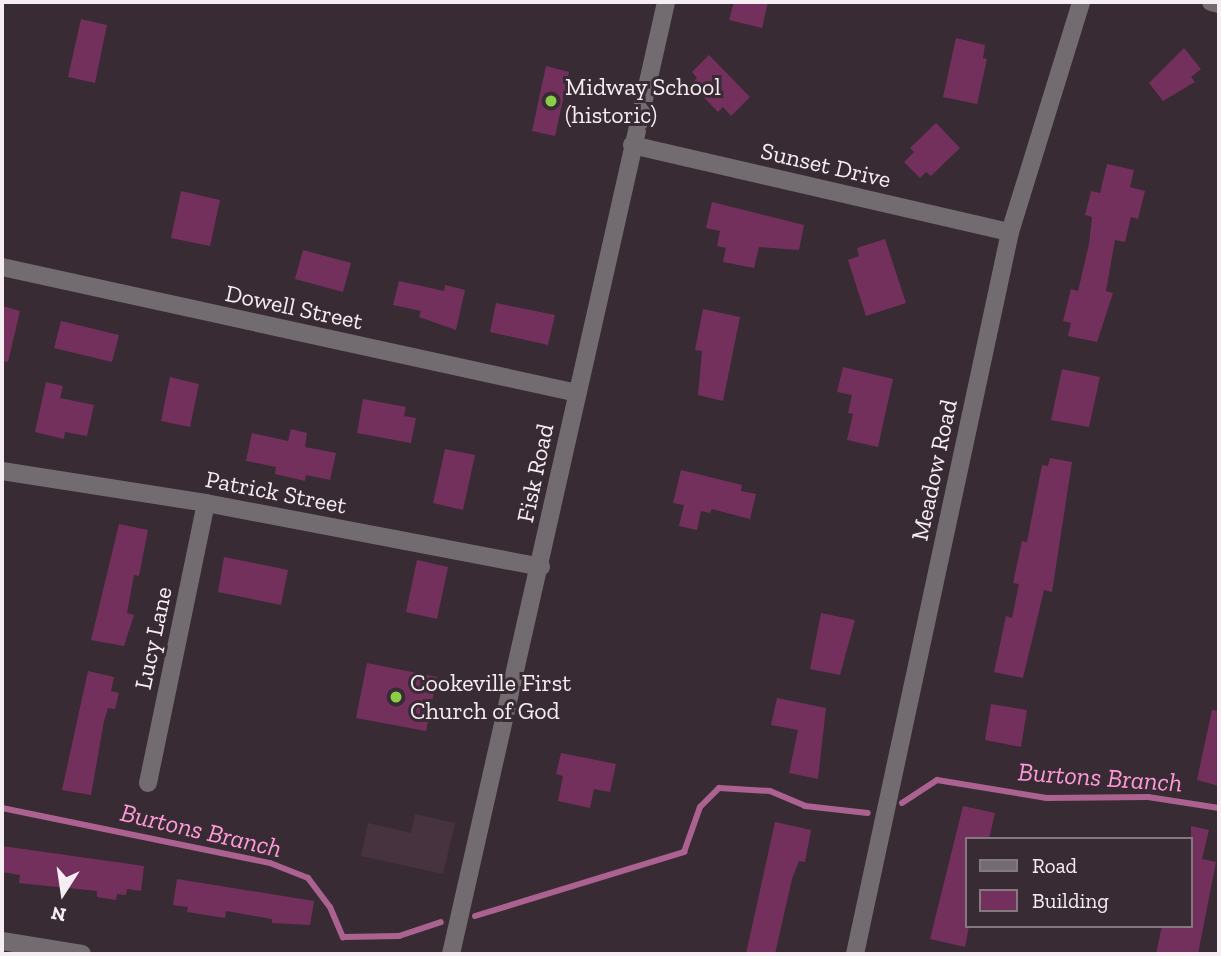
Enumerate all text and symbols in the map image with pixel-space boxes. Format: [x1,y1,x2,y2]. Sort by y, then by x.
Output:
place label: Midway School (historic) [565,73,721,129]
marker: Midway School (historic) [543,93,559,109]
street label: Sunset Drive [758,136,894,194]
street label: Dowell Street [223,278,365,336]
street label: Meadow Road [905,396,963,544]
street label: Fisk Road [511,421,559,525]
street label: Patrick Street [203,464,349,520]
street label: Lucy Lane [128,584,178,692]
place label: Cookeville First Church of God [410,669,571,725]
marker: Cookeville First Church of God [388,689,404,705]
water label: Burtons Branch [1017,757,1183,799]
water label: Burtons Branch [117,797,285,865]
legend [965,837,1193,928]
text: Road [1032,853,1077,878]
north arrow [28,858,98,928]
text: Building [1032,888,1109,913]
text: N [49,901,68,927]

